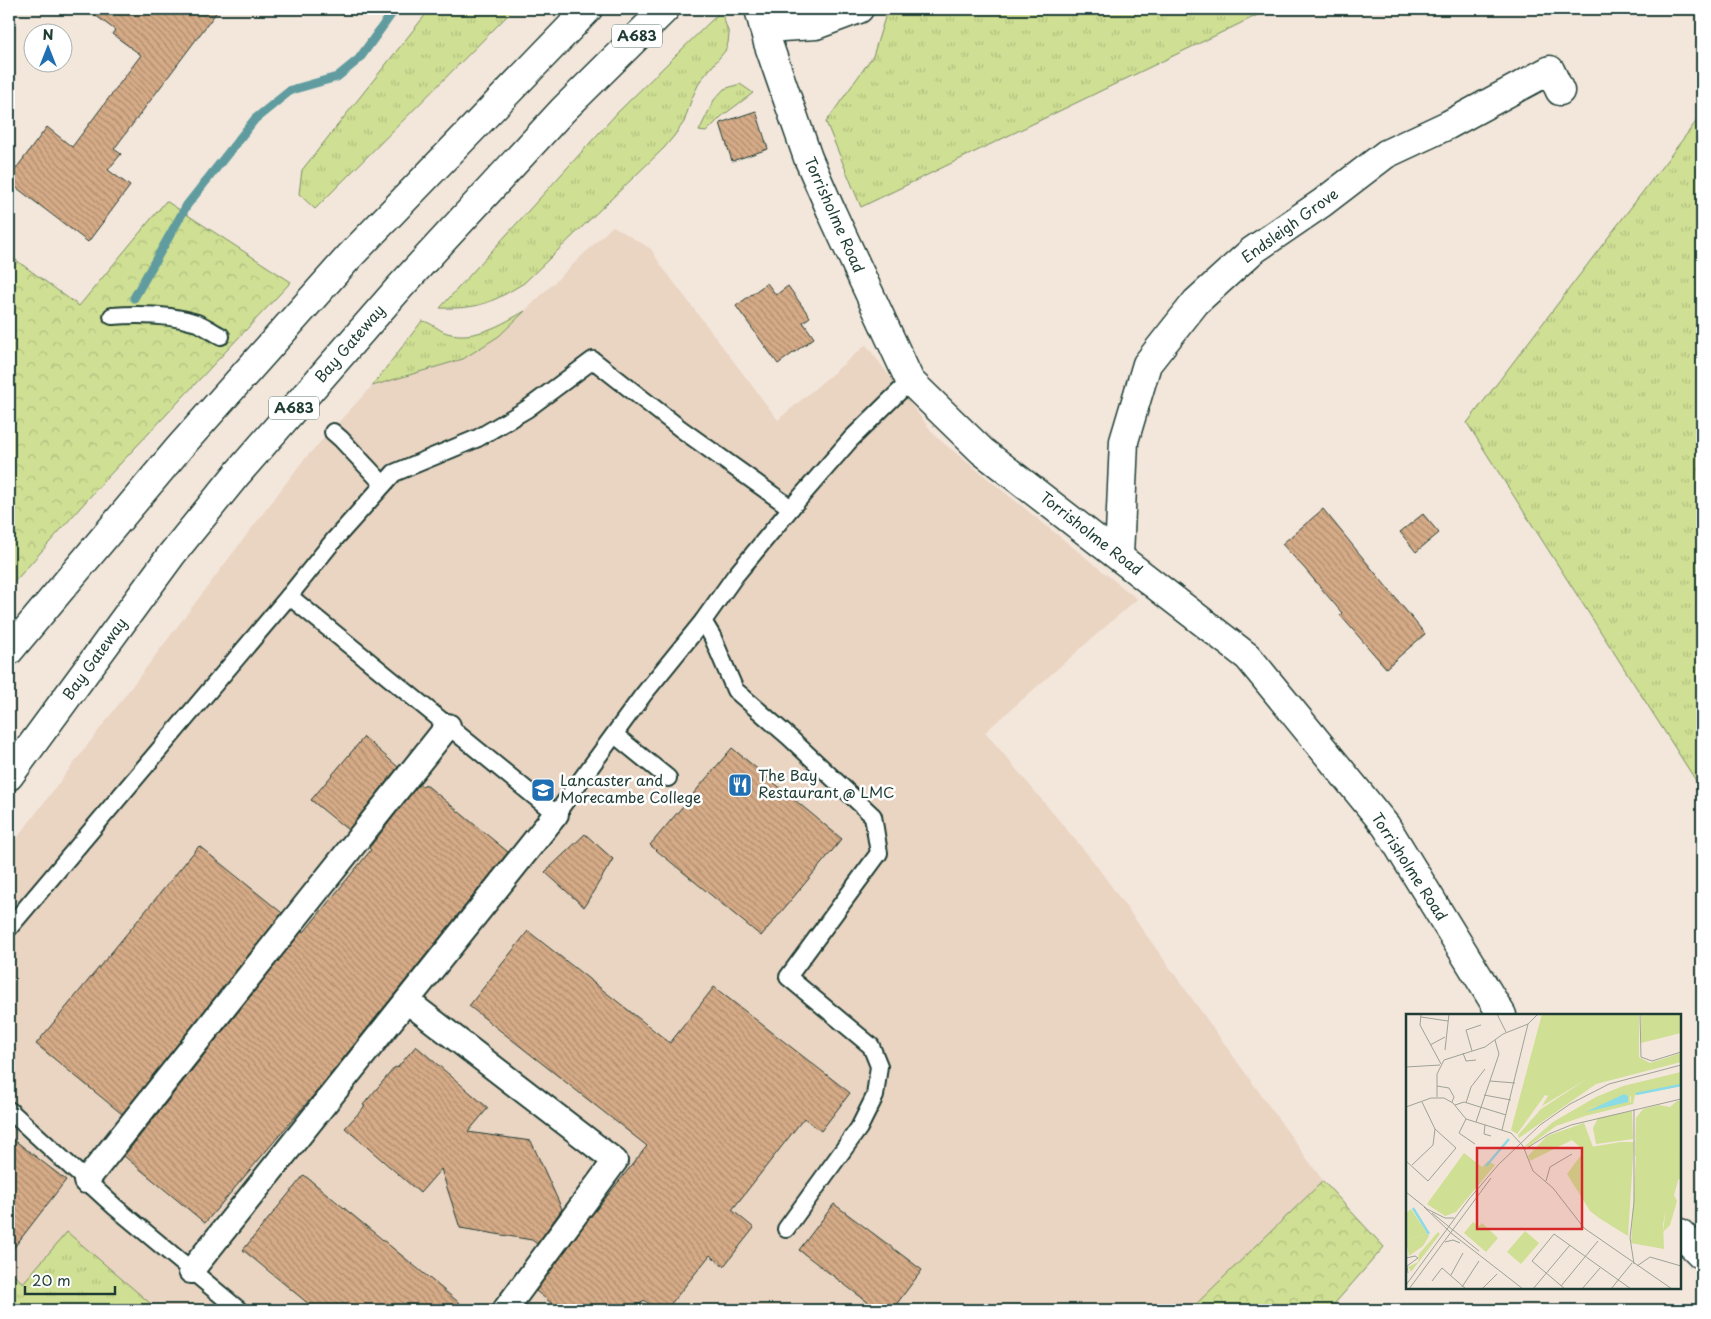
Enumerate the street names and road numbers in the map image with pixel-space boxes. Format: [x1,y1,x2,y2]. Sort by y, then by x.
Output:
road number: A683 [612,24,662,48]
street label: Torrisholme Road [799,153,871,276]
street label: Endsleigh Grove [1236,182,1342,268]
street label: Bay Gateway [308,299,389,387]
road number: A683 [269,396,319,419]
street label: Torrisholme Road [1036,485,1148,580]
street label: Bay Gateway [56,612,132,704]
street label: Torrisholme Road [1367,808,1454,925]

